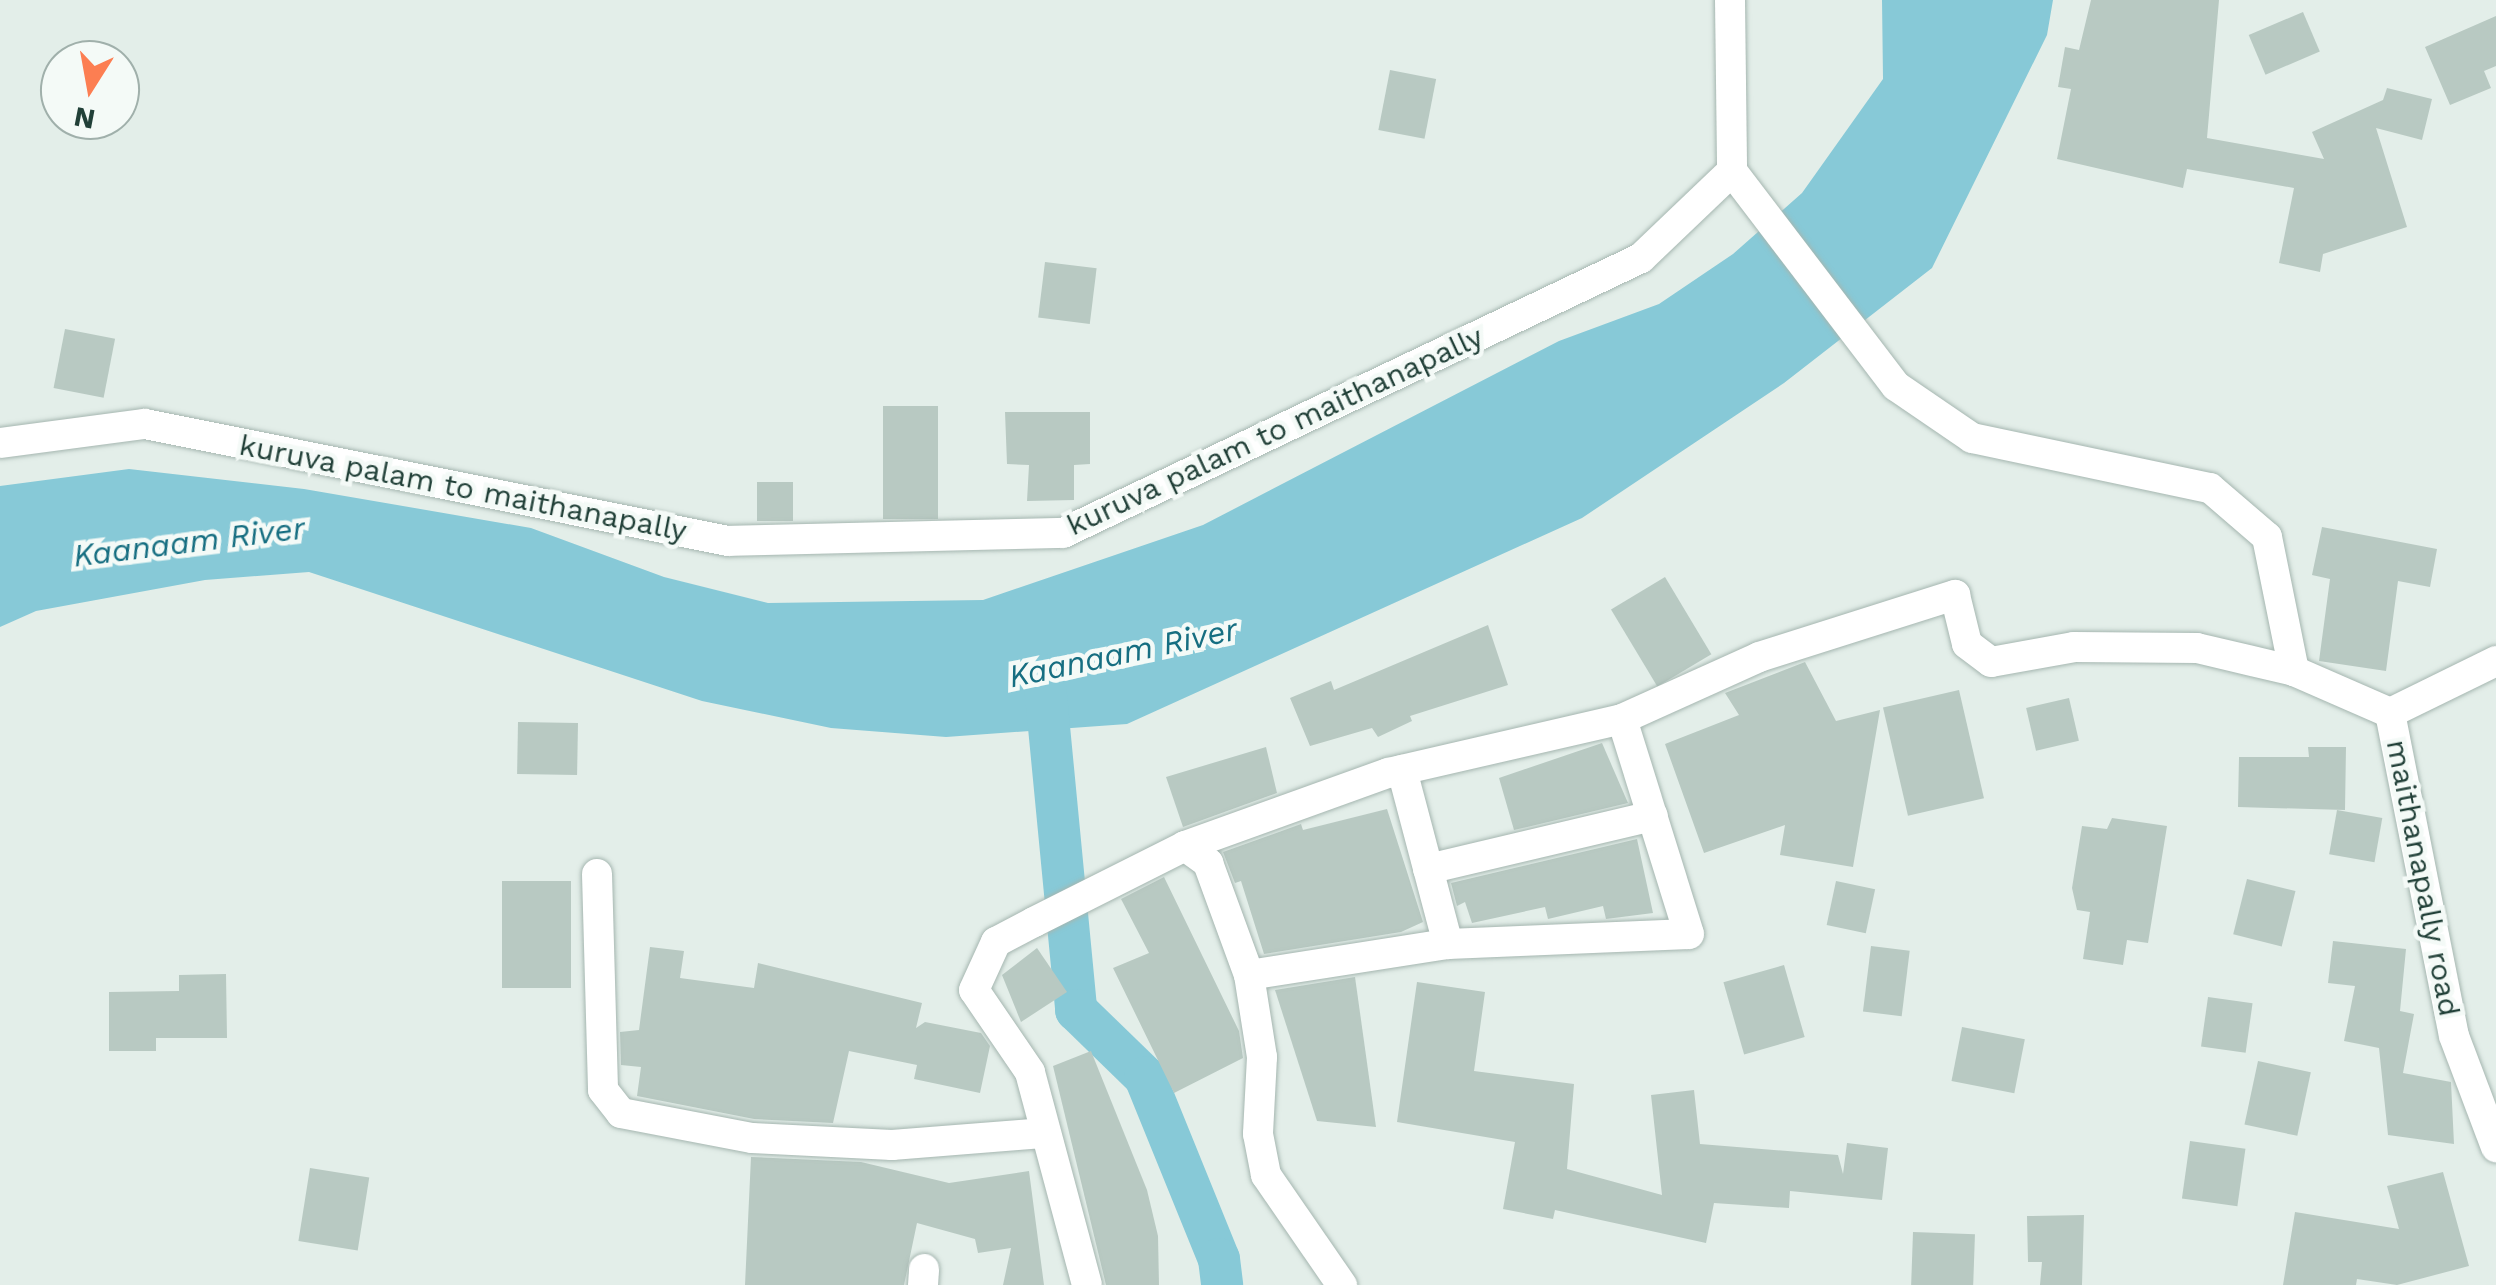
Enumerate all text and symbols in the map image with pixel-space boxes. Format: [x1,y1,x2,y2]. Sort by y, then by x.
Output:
north arrow [40,40,140,140]
text: N [71,100,98,136]
street label: kuruva palam to maithanapally [1061,318,1489,544]
street label: kuruva palam to maithanapally [236,427,690,549]
water label: Kaanaam River [71,509,307,575]
water label: Kaanaam River [1005,610,1241,696]
street label: maithanapally road [2378,736,2468,1020]

